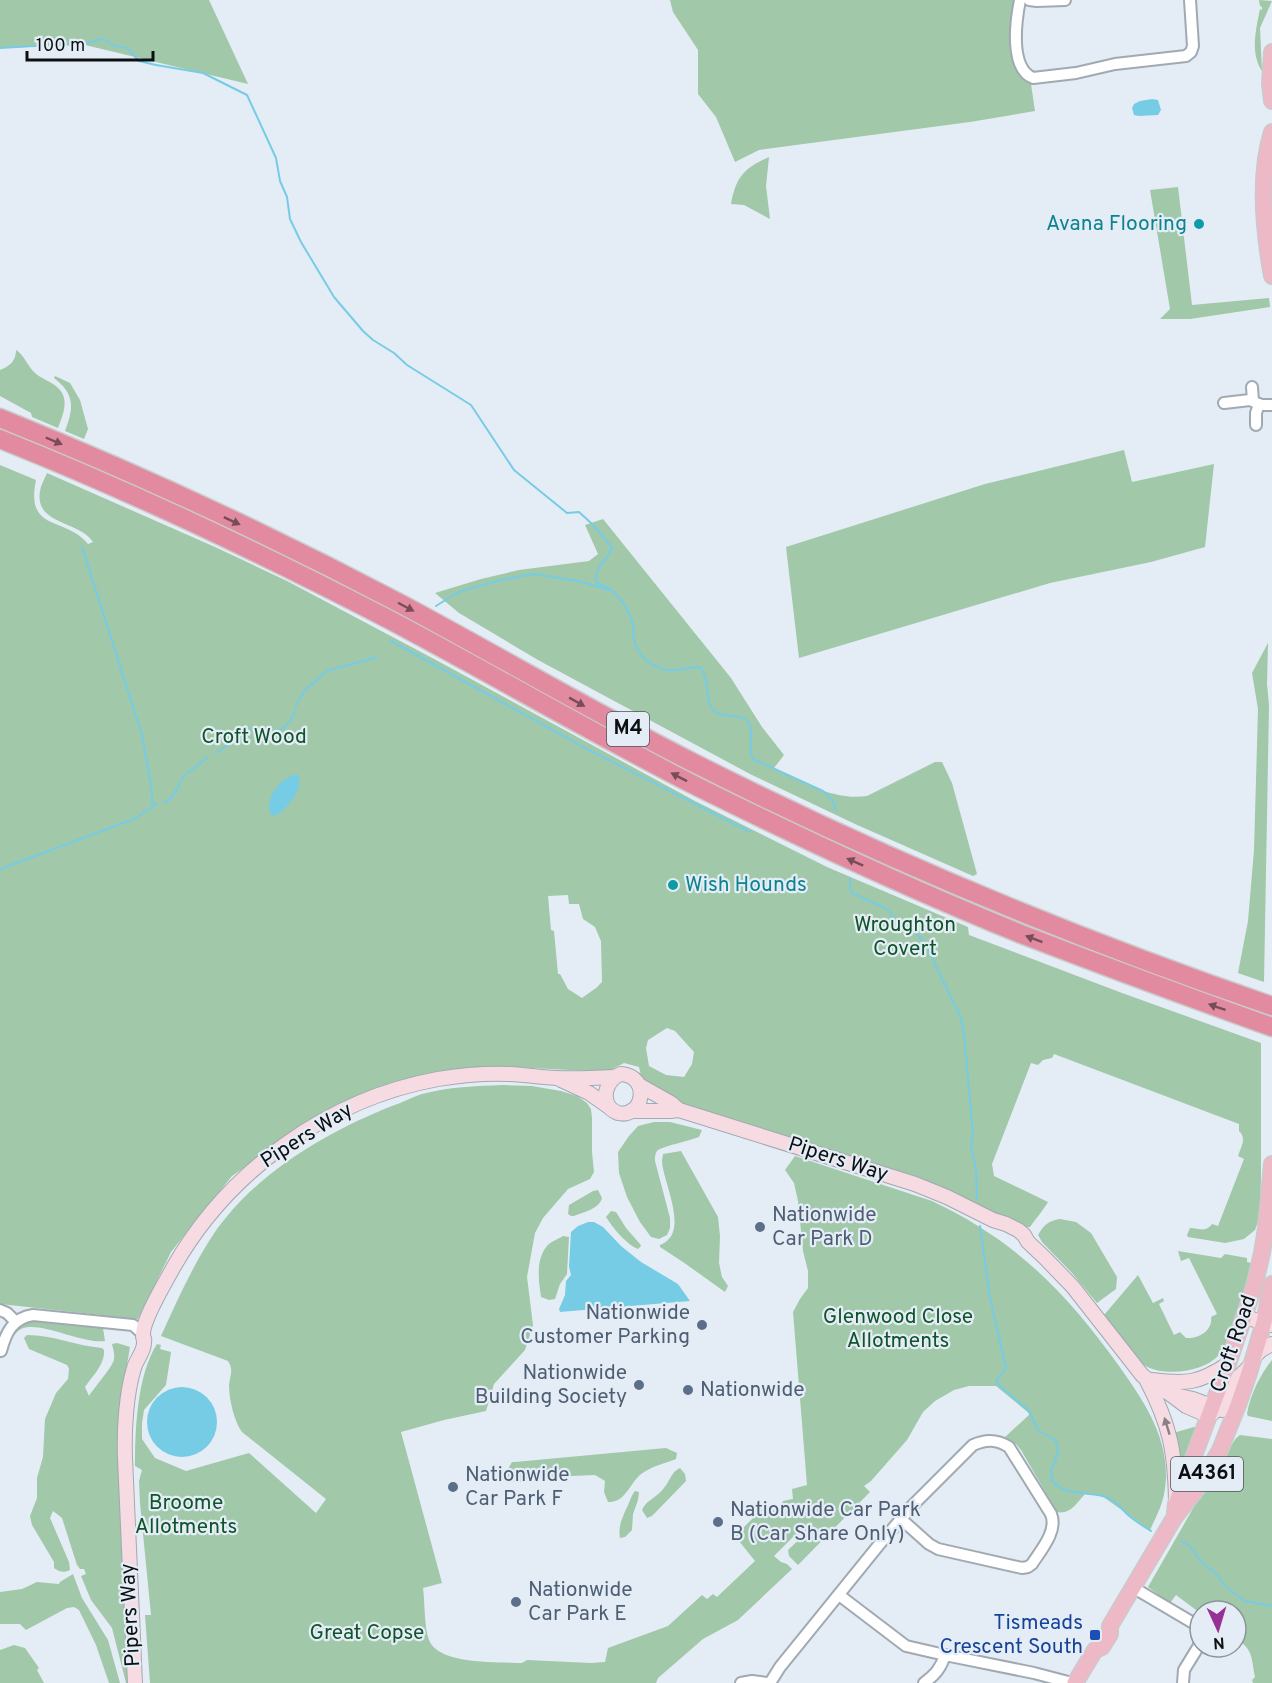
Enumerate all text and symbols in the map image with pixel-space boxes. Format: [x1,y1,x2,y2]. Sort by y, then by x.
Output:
scale bar [27,24,153,62]
text: 100 m [36,35,85,58]
place label: Avana Flooring [1046,211,1187,238]
marker: Avana Flooring [1192,217,1206,231]
one-way arrow [45,436,63,446]
one-way arrow [223,516,240,525]
one-way arrow [398,602,415,612]
one-way arrow [569,697,586,707]
road number: M4 [607,712,649,746]
park label: Croft Wood [201,724,307,751]
one-way arrow [671,773,688,782]
one-way arrow [847,857,864,866]
place label: Wish Hounds [685,872,807,899]
marker: Wish Hounds [666,878,680,892]
park label: Wroughton Covert [854,912,956,963]
one-way arrow [1025,933,1043,943]
one-way arrow [1208,1002,1226,1012]
street label: Pipers Way [256,1097,358,1175]
street label: Pipers Way [784,1131,892,1189]
place label: Nationwide Car Park D [772,1202,877,1253]
marker: Nationwide Car Park D [753,1220,767,1234]
street label: Croft Road [1205,1292,1263,1396]
place label: Nationwide Customer Parking [520,1300,690,1351]
park label: Glenwood Close Allotments [823,1304,973,1355]
marker: Nationwide Customer Parking [695,1318,709,1332]
place label: Nationwide Building Society [475,1360,627,1411]
place label: Nationwide [700,1377,805,1404]
marker: Nationwide Building Society [632,1378,646,1392]
marker: Nationwide [681,1383,695,1397]
one-way arrow [1162,1417,1171,1435]
road number: A4361 [1171,1457,1243,1491]
place label: Nationwide Car Park F [465,1462,570,1513]
marker: Nationwide Car Park F [446,1480,460,1494]
park label: Broome Allotments [135,1490,237,1541]
place label: Nationwide Car Park B (Car Share Only) [730,1497,921,1548]
marker: Nationwide Car Park B (Car Share Only) [711,1515,725,1529]
street label: Pipers Way [115,1562,147,1668]
place label: Nationwide Car Park E [528,1577,633,1628]
marker: Nationwide Car Park E [509,1595,523,1609]
north arrow [1188,1599,1248,1659]
place label: Tismeads Crescent South [939,1610,1083,1661]
park label: Great Copse [310,1620,424,1647]
marker: Tismeads Crescent South [1088,1628,1102,1642]
text: N [1212,1632,1225,1652]

